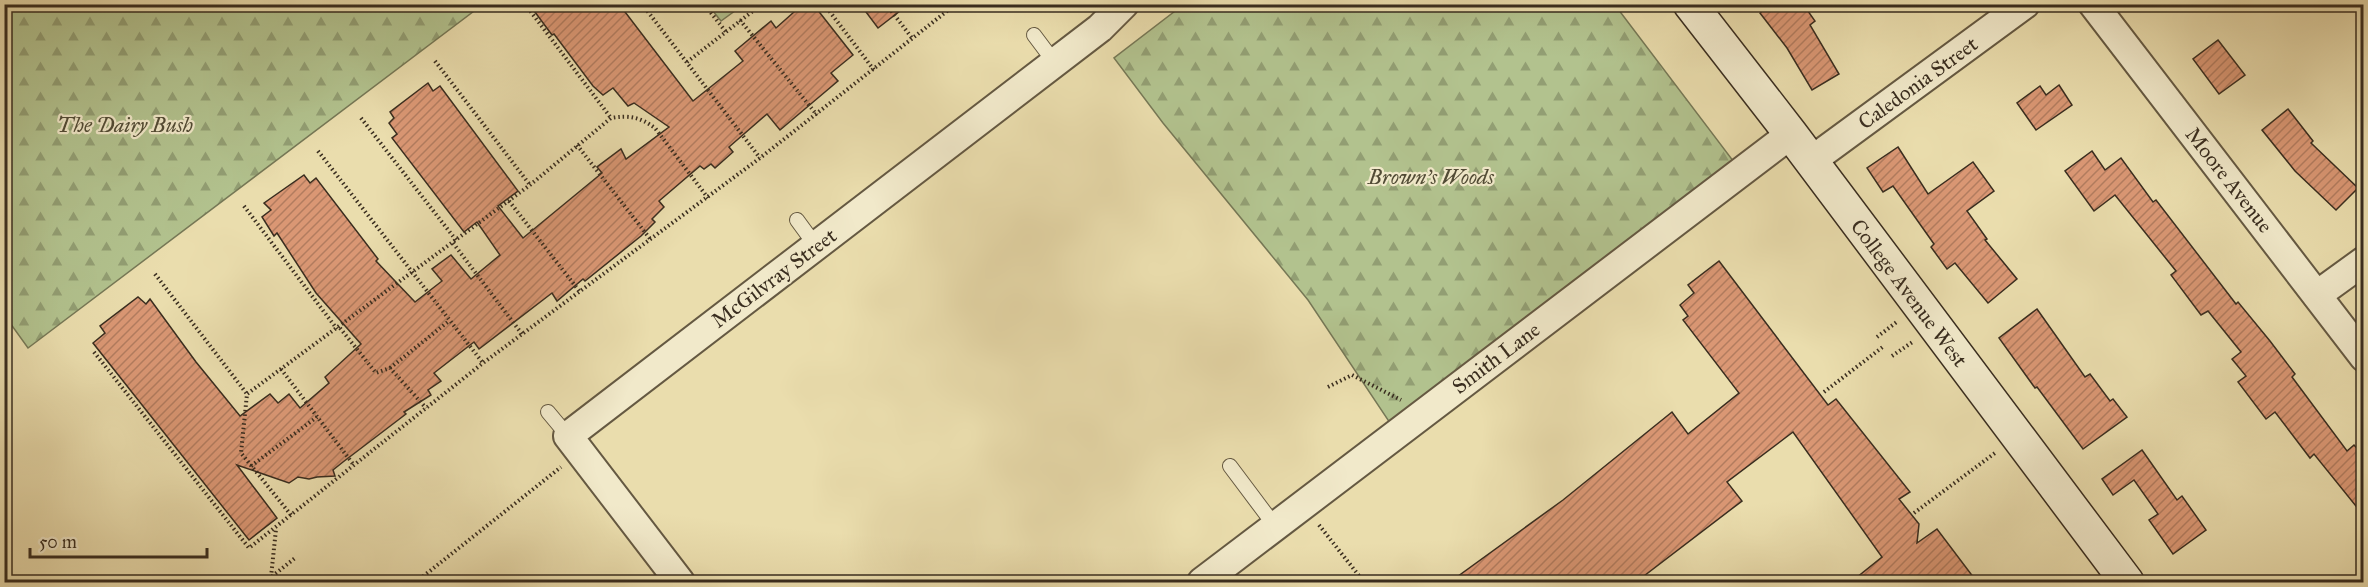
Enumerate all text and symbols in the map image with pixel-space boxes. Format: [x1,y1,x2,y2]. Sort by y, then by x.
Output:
street label: Caledonia Street [1853,31,1983,135]
park label: The Dairy Bush [57,112,193,138]
street label: Moore Avenue [2180,122,2278,238]
park label: Brown's Woods [1367,164,1495,190]
street label: College Avenue West [1845,214,1973,373]
street label: McGilvray Street [706,222,842,334]
street label: Smith Lane [1447,316,1545,400]
scale bar [30,521,207,559]
text: 50 m [39,531,77,553]

